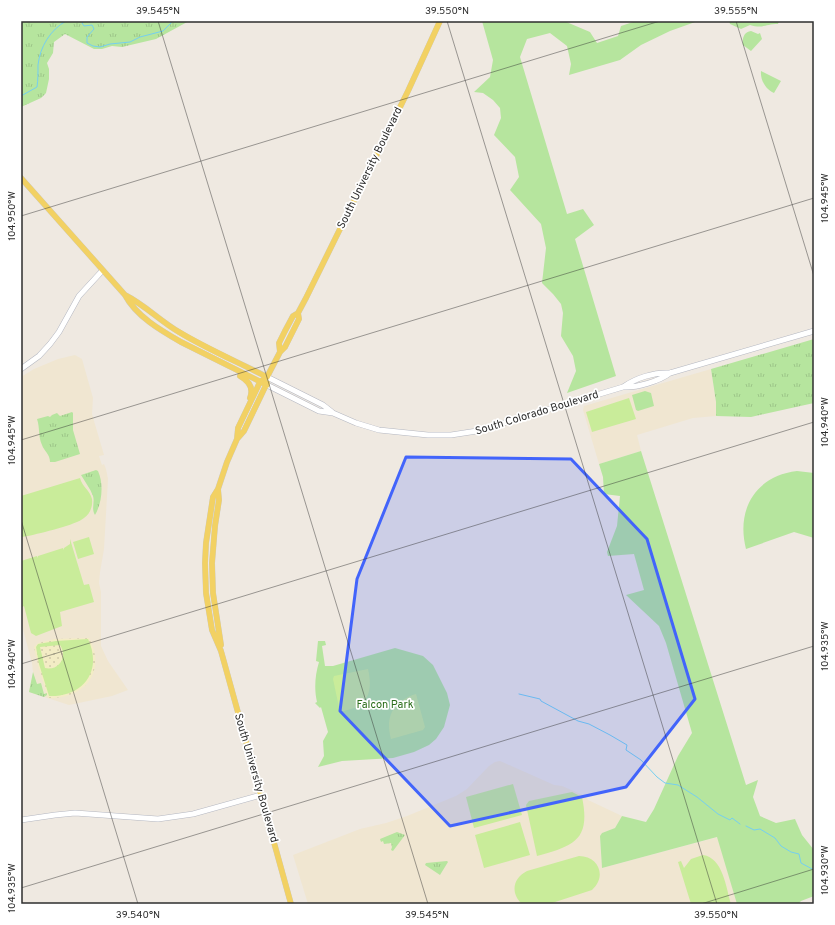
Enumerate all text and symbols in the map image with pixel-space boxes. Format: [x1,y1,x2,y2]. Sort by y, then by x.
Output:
text: 39.545°N [136,5,180,18]
text: 39.550°N [425,5,469,18]
text: 39.555°N [714,5,758,18]
street label: South University Boulevard [334,105,406,231]
text: 104.945°W [819,173,832,223]
text: 104.950°W [6,191,19,241]
street label: South Colorado Boulevard [474,388,600,438]
text: 104.940°W [819,397,832,447]
text: 104.945°W [6,415,19,465]
text: 104.935°W [819,621,832,671]
text: 104.940°W [6,639,19,689]
park label: Falcon Park [356,698,414,712]
street label: South University Boulevard [231,712,281,844]
text: 104.930°W [819,845,832,895]
text: 104.935°W [6,863,19,913]
text: 39.540°N [116,909,160,922]
text: 39.545°N [405,909,449,922]
text: 39.550°N [694,909,738,922]

